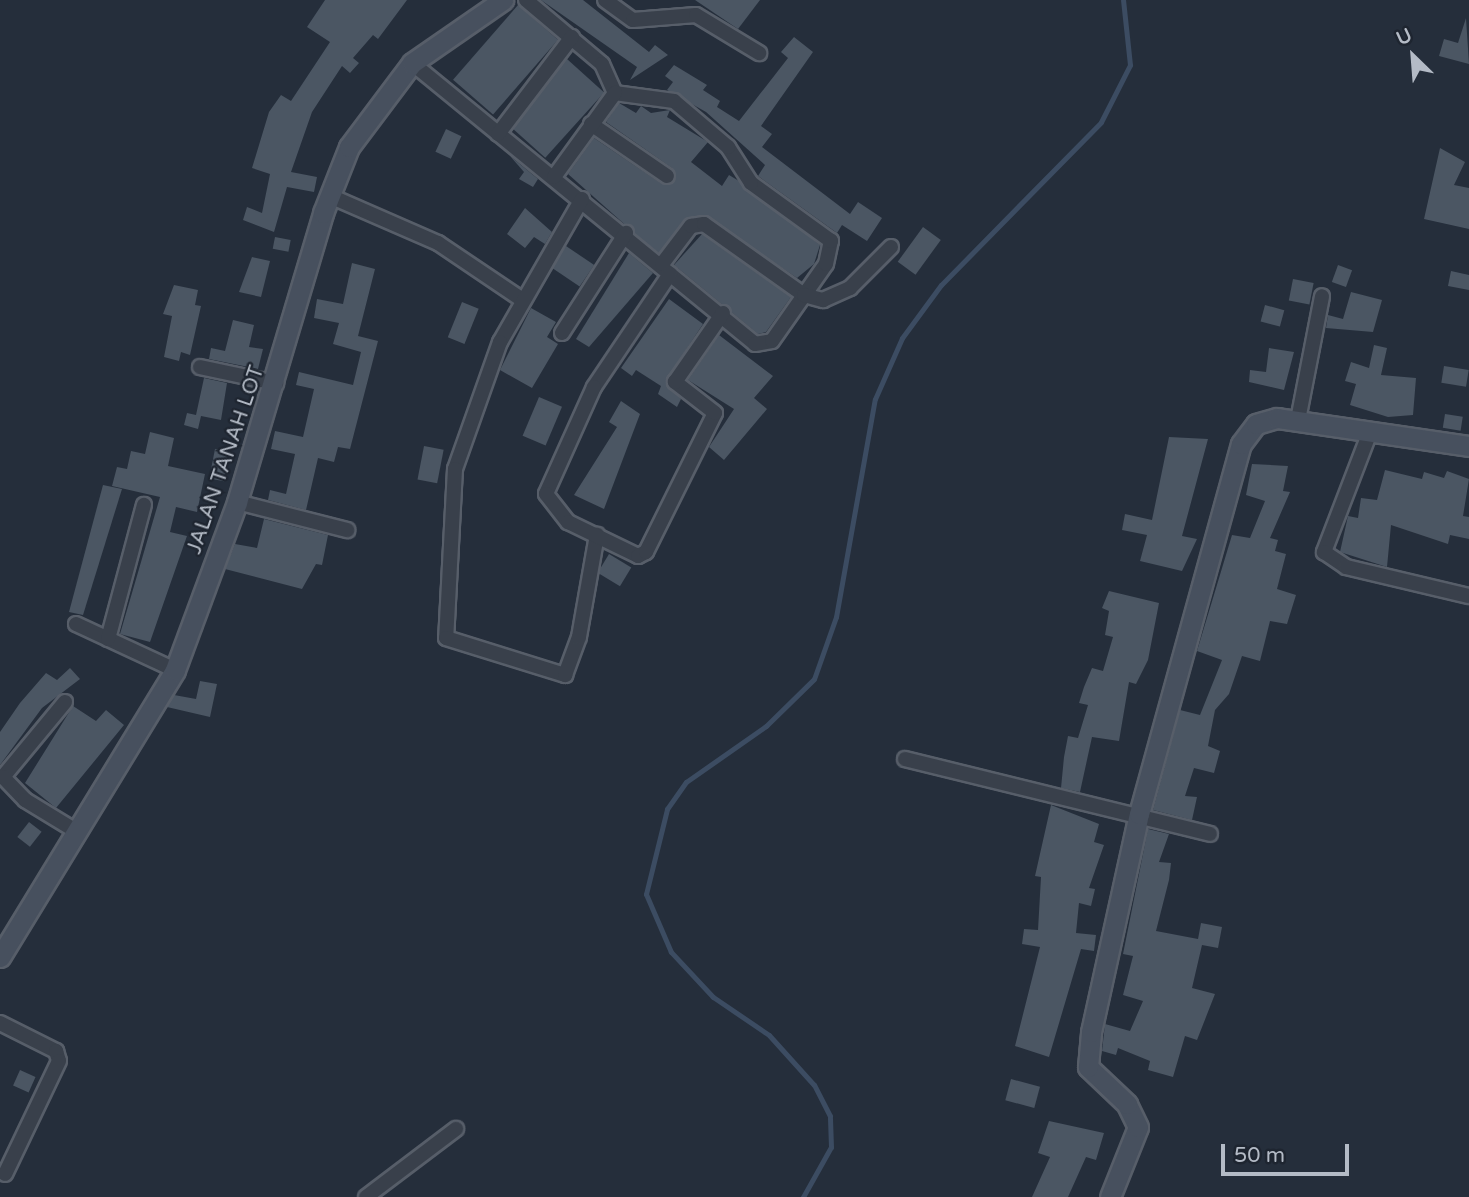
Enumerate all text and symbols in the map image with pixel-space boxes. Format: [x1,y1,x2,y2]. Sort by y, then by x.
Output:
north arrow [1378,21,1448,91]
text: U [1393,24,1415,50]
street label: JALAN TANAH LOT [182,363,270,557]
scale bar [1224,1130,1352,1174]
text: 50 m [1234,1143,1285,1168]

